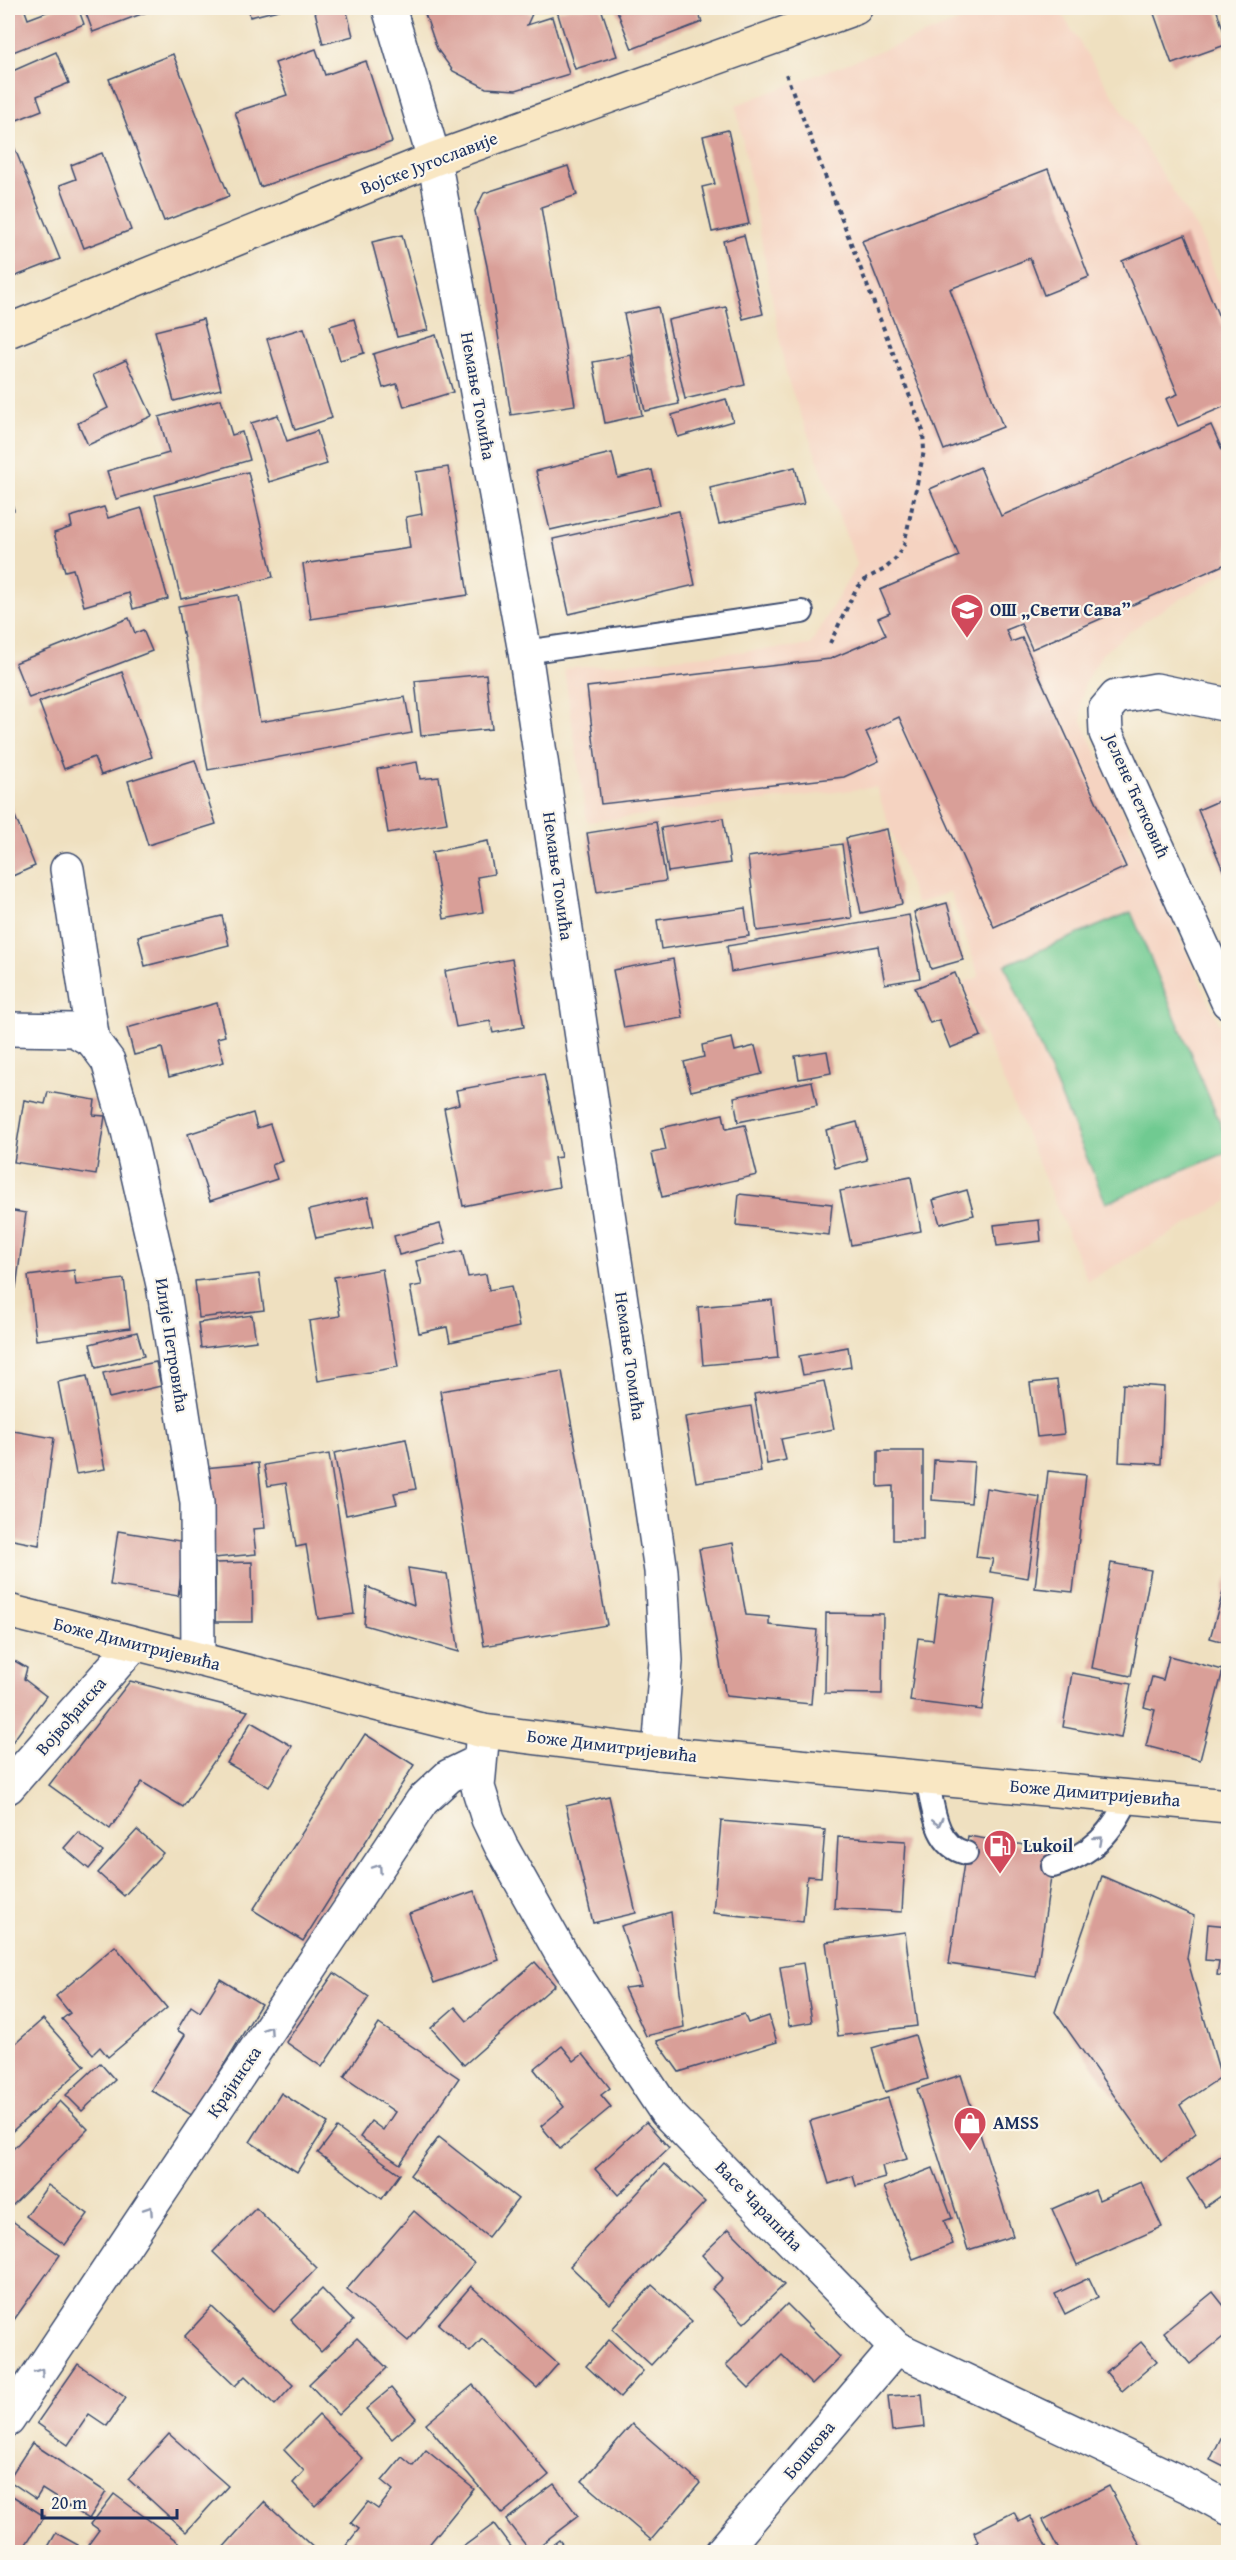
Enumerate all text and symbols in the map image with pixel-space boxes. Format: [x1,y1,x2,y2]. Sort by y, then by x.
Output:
street label: Војске Југославије [356,124,501,201]
street label: Немање Томића [454,330,503,462]
school or university icon: ОШ „Свети Сава” [949,592,985,639]
place label: ОШ „Свети Сава” [990,596,1131,623]
street label: Јелене Ћетковић [1097,727,1177,862]
street label: Немање Томића [536,810,581,942]
street label: Илије Петровића [149,1276,197,1415]
street label: Немање Томића [608,1290,653,1422]
street label: Боже Димитријевића [51,1610,224,1677]
street label: Војвођанска [29,1670,113,1761]
street label: Боже Димитријевића [525,1722,699,1769]
street label: Боже Димитријевића [1009,1772,1182,1813]
one-way arrow [930,1816,943,1826]
fuel station icon: Lukoil [982,1828,1018,1875]
place label: Lukoil [1023,1832,1074,1859]
one-way arrow [1093,1836,1103,1847]
one-way arrow [370,1864,381,1875]
one-way arrow [262,2026,273,2037]
street label: Крајинска [200,2040,268,2123]
shop icon: AMSS [952,2105,988,2152]
place label: AMSS [993,2109,1039,2136]
street label: Васе Чарапића [709,2154,810,2257]
one-way arrow [142,2206,153,2217]
one-way arrow [33,2368,44,2379]
street label: Бошкова [776,2414,841,2485]
scale bar [42,2482,177,2520]
text: 20 m [51,2489,87,2516]

